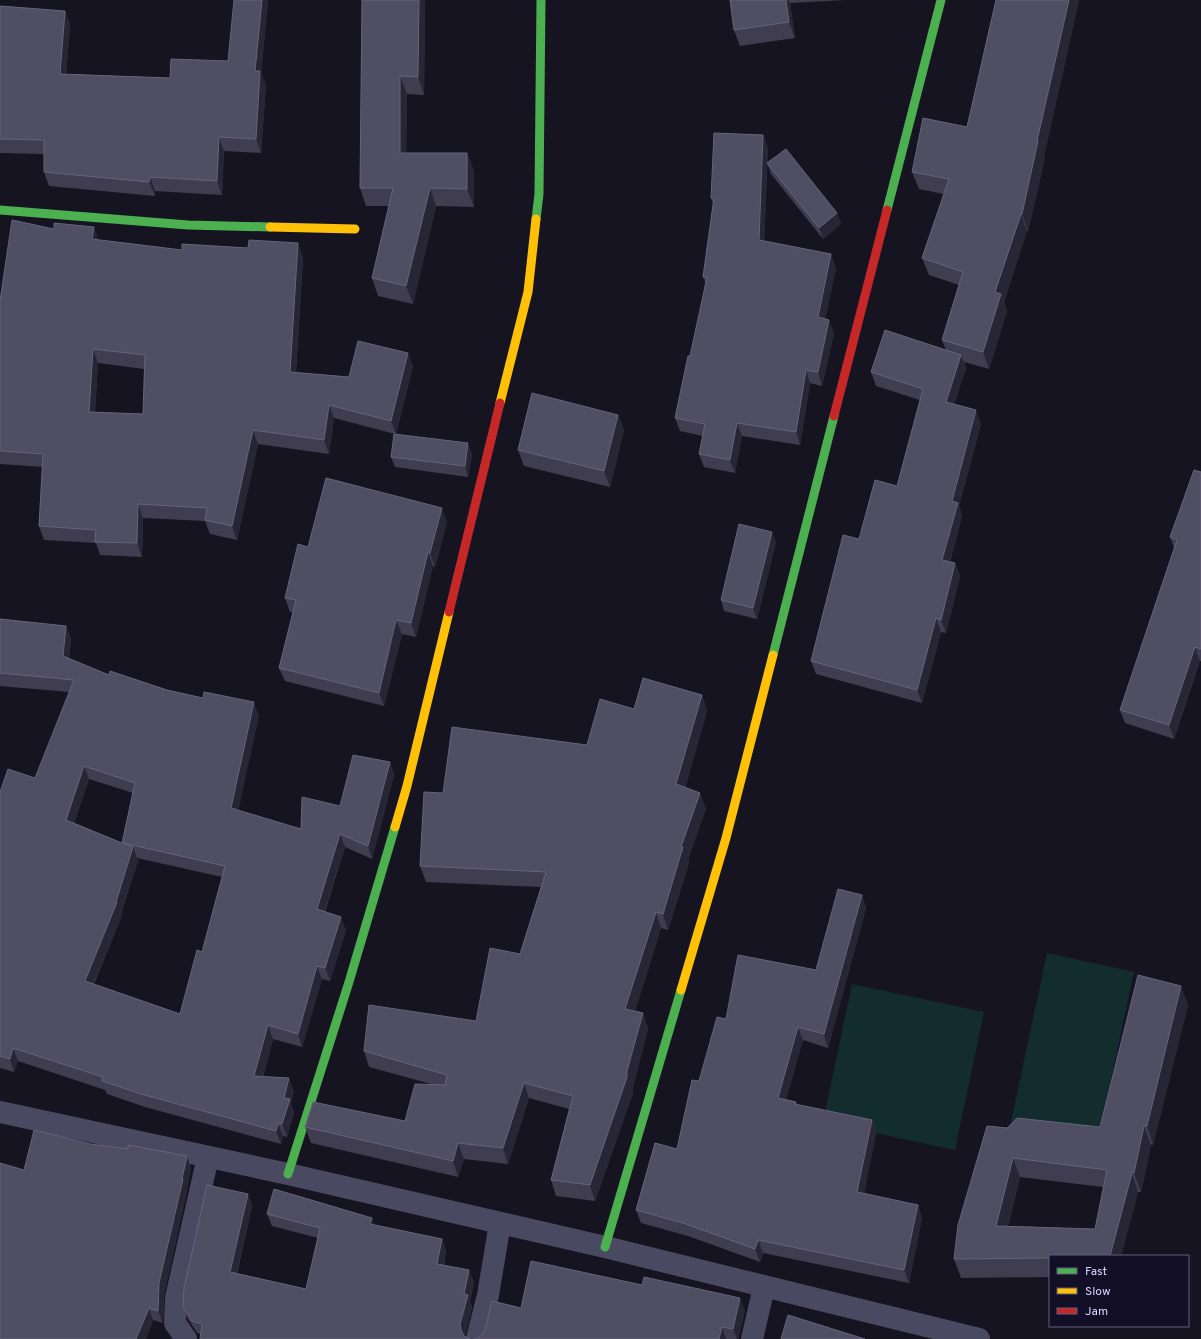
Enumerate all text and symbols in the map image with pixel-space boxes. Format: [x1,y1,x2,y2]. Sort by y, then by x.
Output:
legend [1049,1255,1189,1327]
text: Fast [1085,1264,1107,1280]
text: Slow [1085,1284,1111,1300]
text: Jam [1085,1304,1108,1320]

